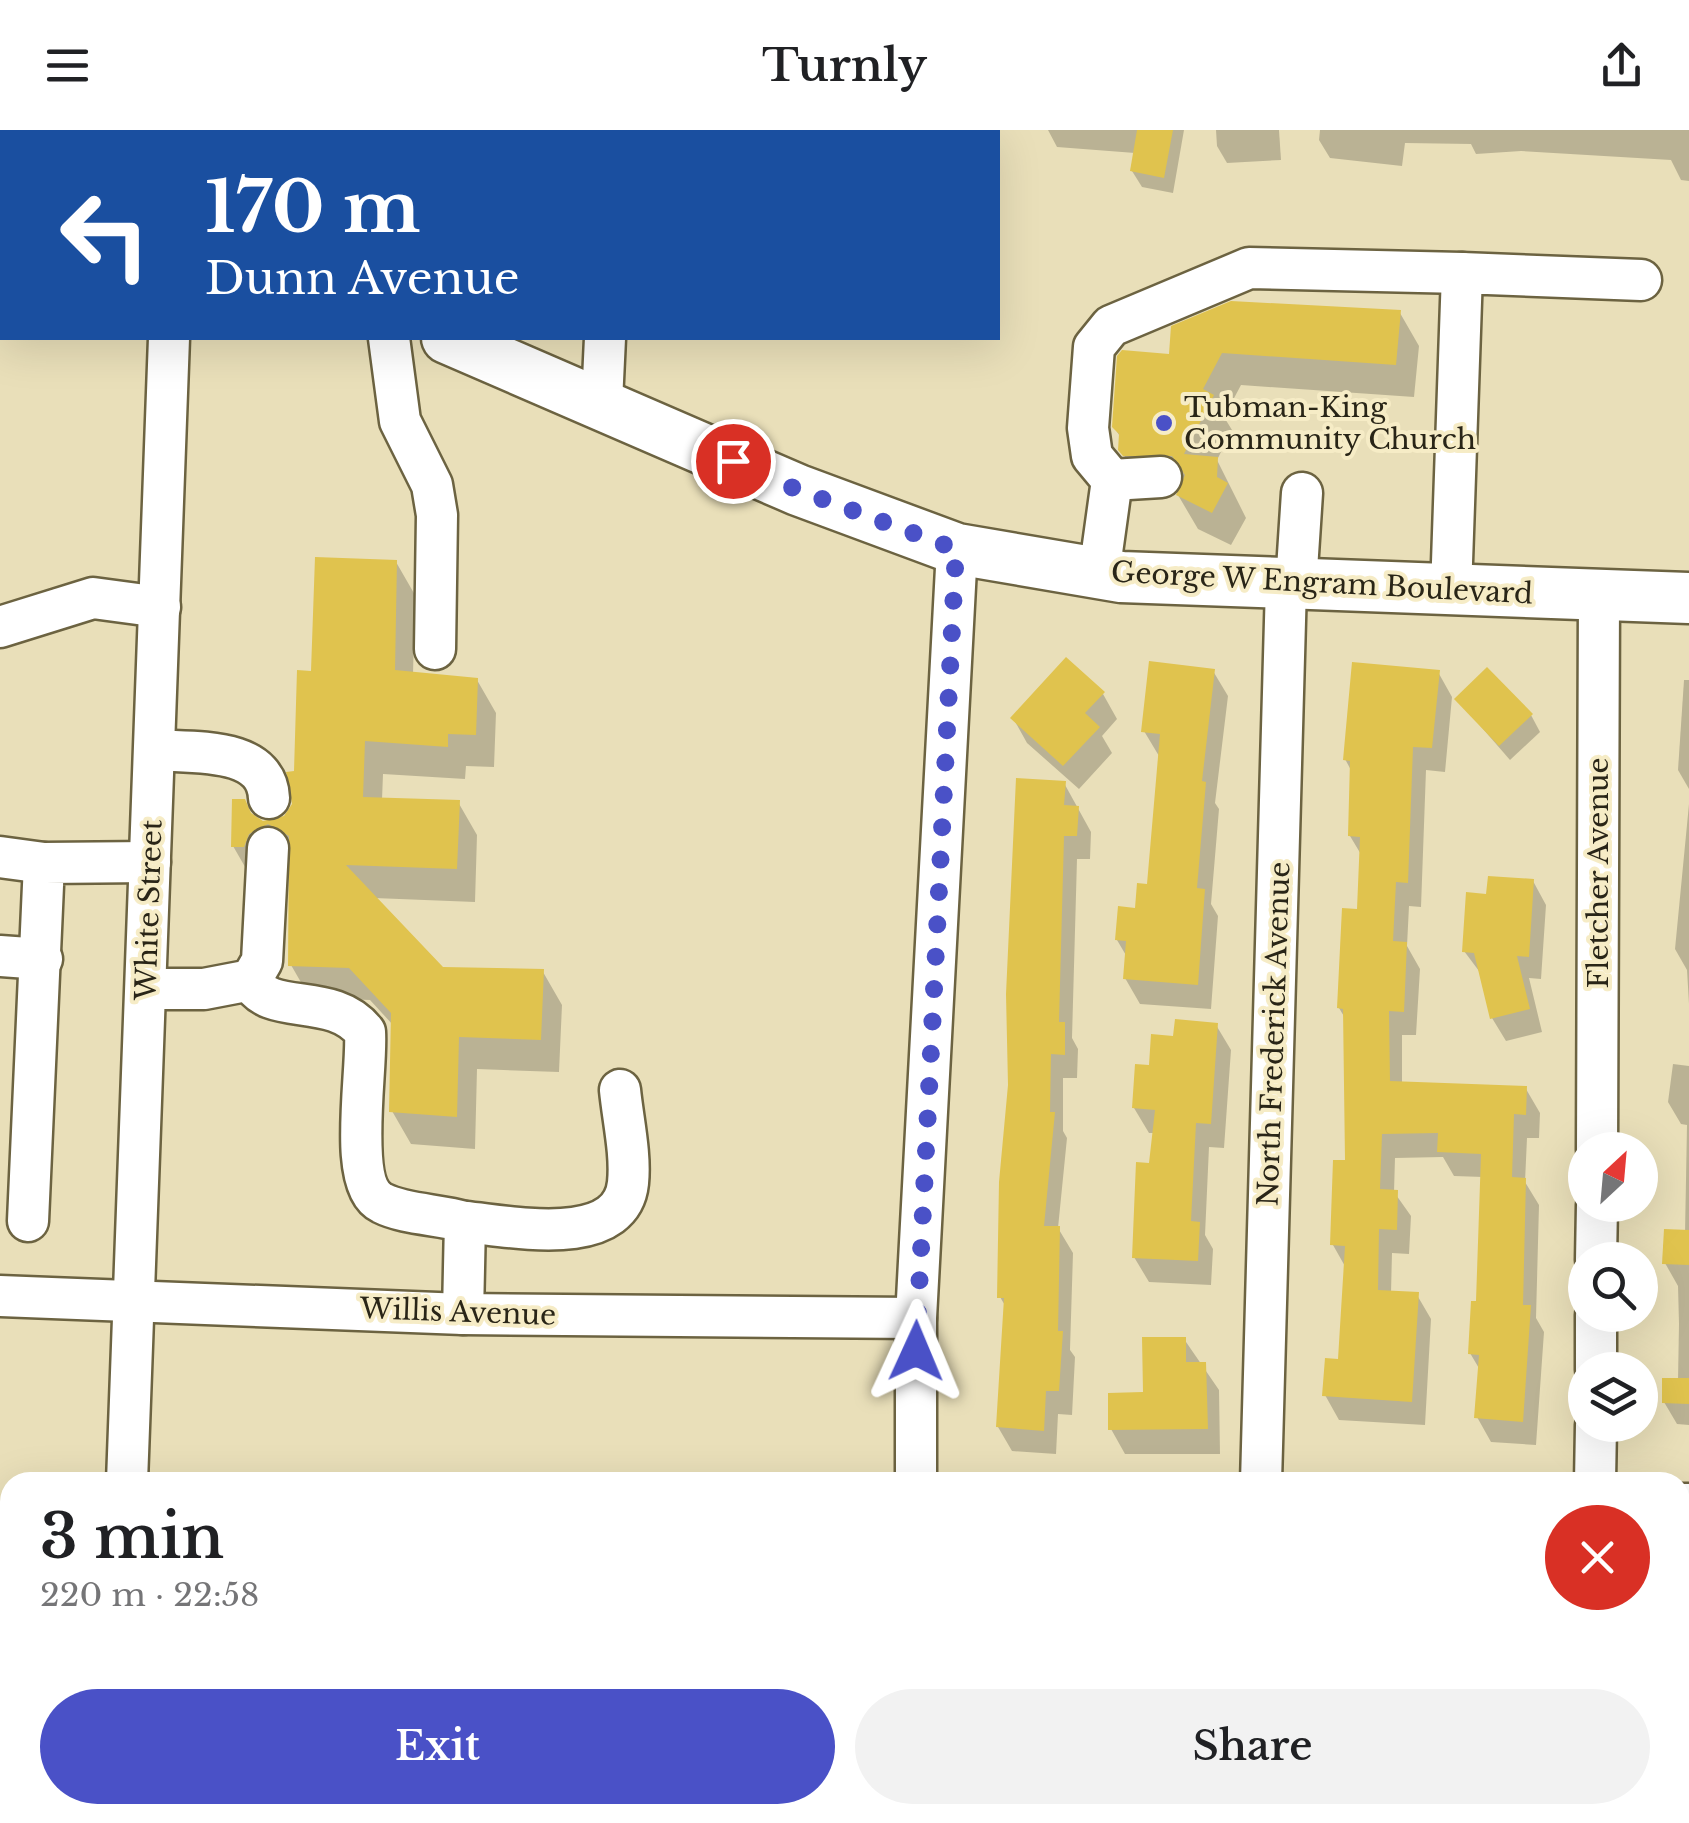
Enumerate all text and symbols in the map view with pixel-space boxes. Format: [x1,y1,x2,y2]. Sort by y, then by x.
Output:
text: Turnly [762,37,927,93]
icon: menu [40,38,95,93]
icon: share [1594,38,1649,93]
text: 170 m [205,164,421,251]
icon: left [40,170,170,300]
text: Dunn Avenue [205,250,519,306]
place label: Tubman-King Community Church [1184,390,1476,457]
marker: Tubman-King Community Church [1153,412,1175,434]
pin [691,419,776,504]
icon: arrive [706,434,761,489]
street label: George W Engram Boulevard [1110,554,1534,612]
street label: Fletcher Avenue [1581,758,1616,988]
street label: White Street [128,818,170,1002]
street label: North Frederick Avenue [1250,861,1298,1207]
north arrow [1568,1132,1658,1222]
map controls [1568,1132,1658,1442]
button: search [1568,1242,1658,1332]
street label: Willis Avenue [358,1291,557,1333]
position arrow [864,1299,968,1403]
button: layers [1568,1352,1658,1442]
text: 3 min [40,1500,224,1574]
button: close [1545,1505,1650,1610]
text: 220 m · 22:58 [40,1575,259,1615]
button: Exit [40,1689,835,1804]
button: Share [855,1689,1650,1804]

